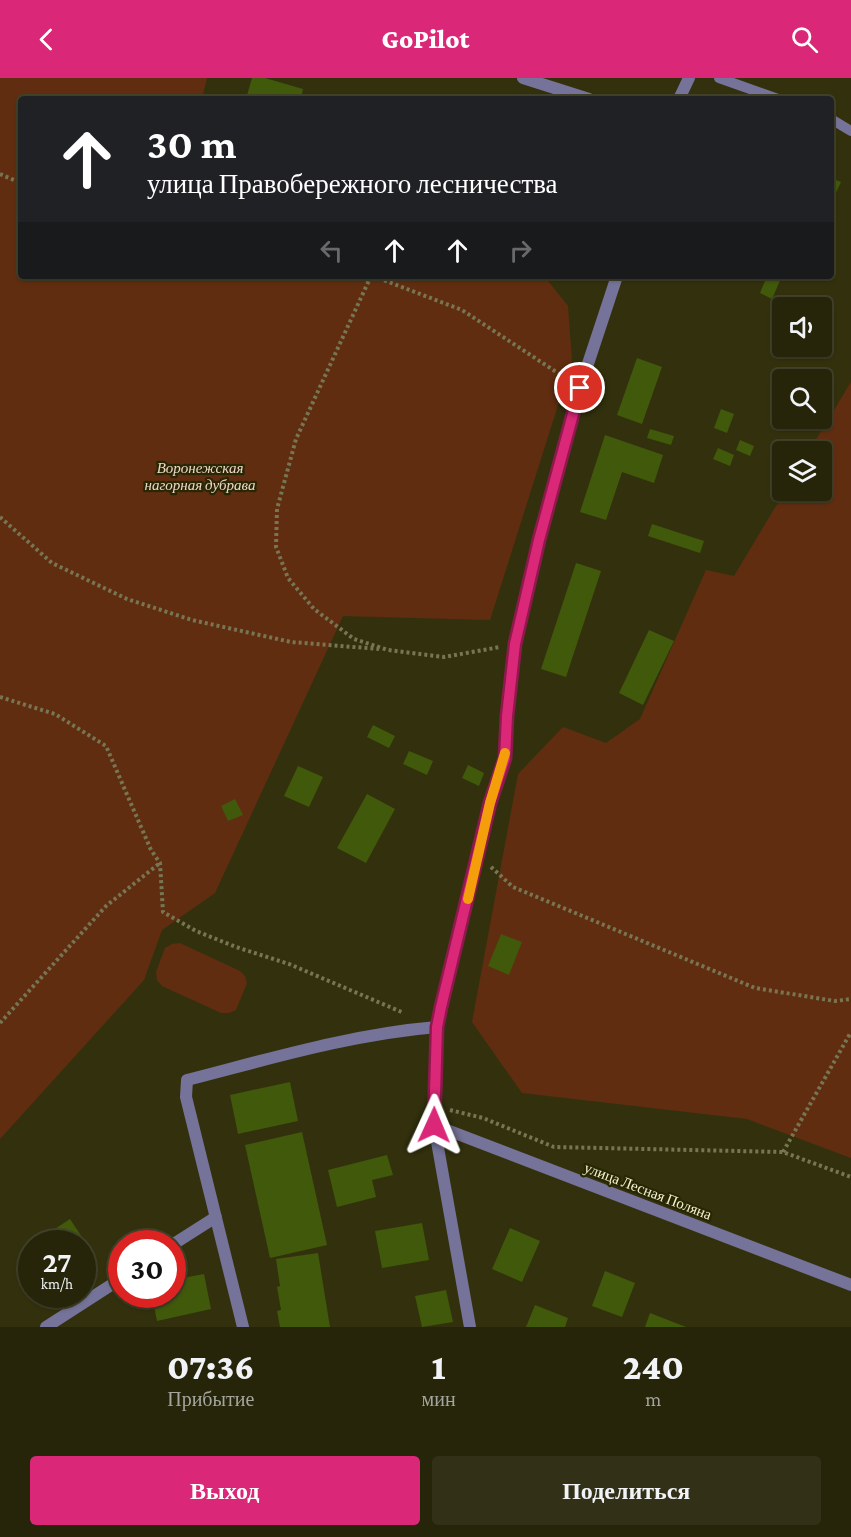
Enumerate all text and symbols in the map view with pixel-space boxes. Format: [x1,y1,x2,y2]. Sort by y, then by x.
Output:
icon: back [30,23,63,56]
icon: search [788,23,821,56]
text: GoPilot [381,24,470,54]
icon: ahead [48,120,126,198]
text: 30 m [147,120,237,167]
text: улица Правобережного лесничества [147,169,558,199]
icon: left [315,234,348,267]
icon: ahead [378,234,411,267]
icon: ahead [441,234,474,267]
icon: right [504,234,537,267]
map controls [772,297,832,501]
button: sound [772,297,832,357]
pin [554,362,605,413]
button: search [772,369,832,429]
icon: arrive [563,371,596,404]
button: layers [772,441,832,501]
park label: Воронежская нагорная дубрава [144,460,256,493]
position arrow [402,1093,466,1157]
street label: улица Лесная Поляна [582,1159,714,1223]
speed limit sign: 30 [108,1230,186,1308]
text: 27 [42,1245,72,1278]
text: km/h [41,1276,73,1292]
text: 07:36 [167,1347,254,1387]
text: 1 [432,1347,446,1387]
text: 240 [623,1347,684,1387]
text: Прибытие [167,1388,254,1410]
text: мин [422,1388,456,1410]
text: m [645,1388,661,1410]
button: Выход [30,1456,420,1525]
button: Поделиться [432,1456,821,1525]

